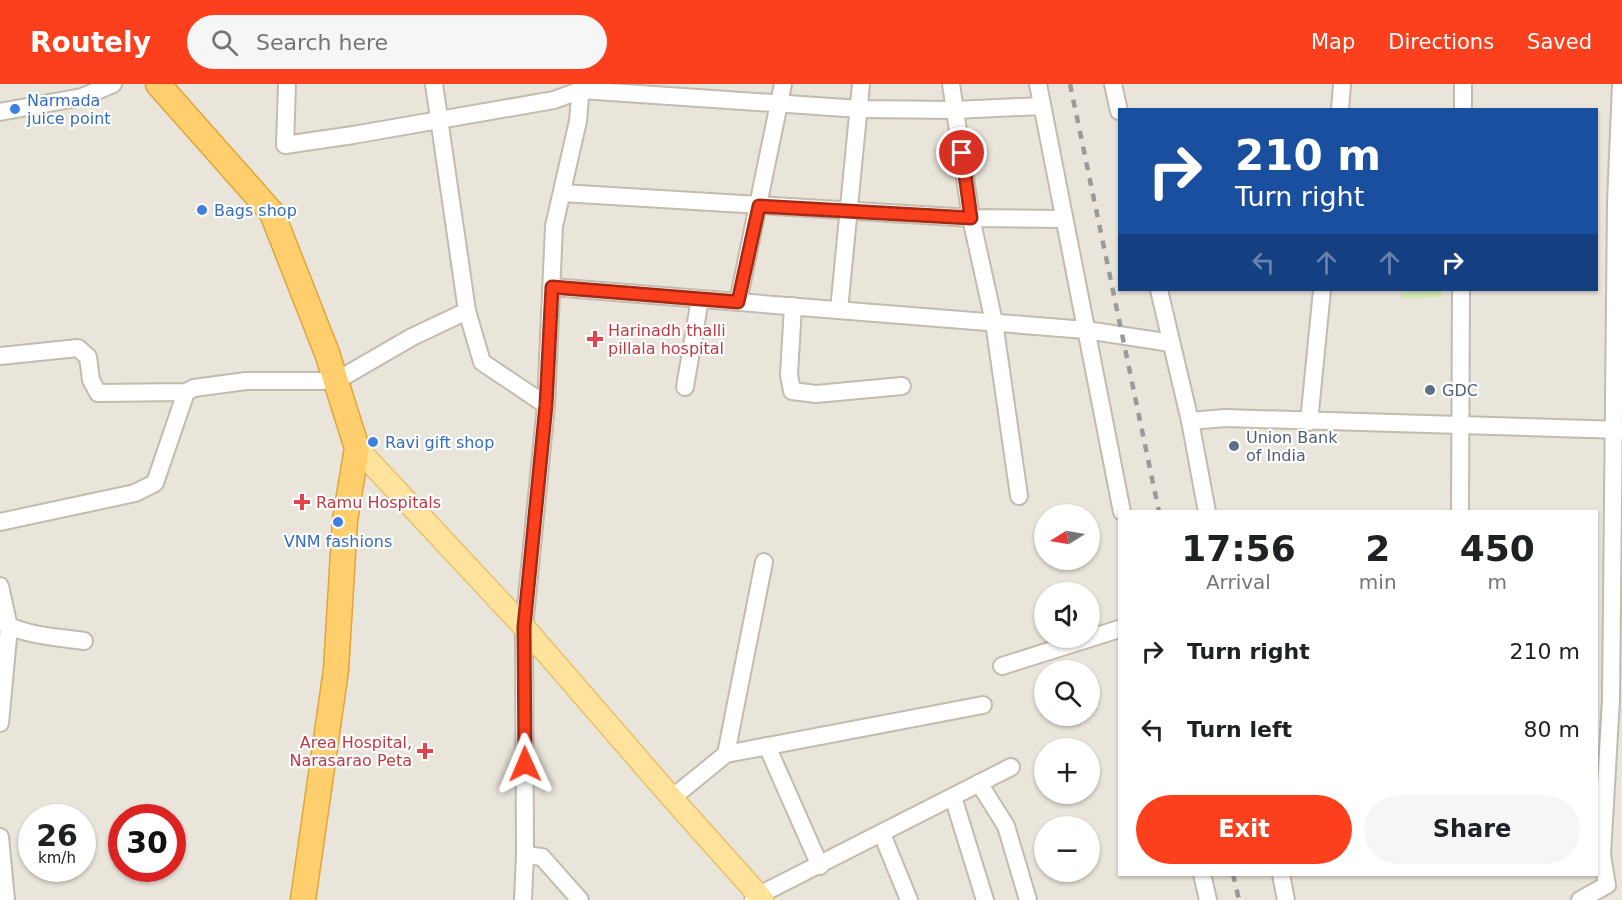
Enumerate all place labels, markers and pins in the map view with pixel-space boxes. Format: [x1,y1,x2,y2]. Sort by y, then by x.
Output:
place label: Narmada juice point [26,91,111,128]
marker: Narmada juice point [8,102,22,116]
pin [936,127,987,178]
place label: Bags shop [214,201,297,220]
marker: Bags shop [195,203,209,217]
place label: Harinadh thalli pillala hospital [608,321,726,358]
marker: Harinadh thalli pillala hospital [586,330,604,348]
place label: GDC [1442,381,1478,400]
marker: GDC [1423,383,1437,397]
place label: Union Bank of India [1246,428,1338,465]
place label: Ravi gift shop [385,433,494,452]
marker: Ravi gift shop [366,435,380,449]
marker: Union Bank of India [1227,439,1241,453]
marker: Ramu Hospitals [293,493,311,511]
place label: Ramu Hospitals [316,493,441,512]
marker: VNM fashions [331,515,345,529]
place label: VNM fashions [284,532,392,551]
place label: Area Hospital, Narasarao Peta [289,733,412,770]
marker: Area Hospital, Narasarao Peta [416,742,434,760]

